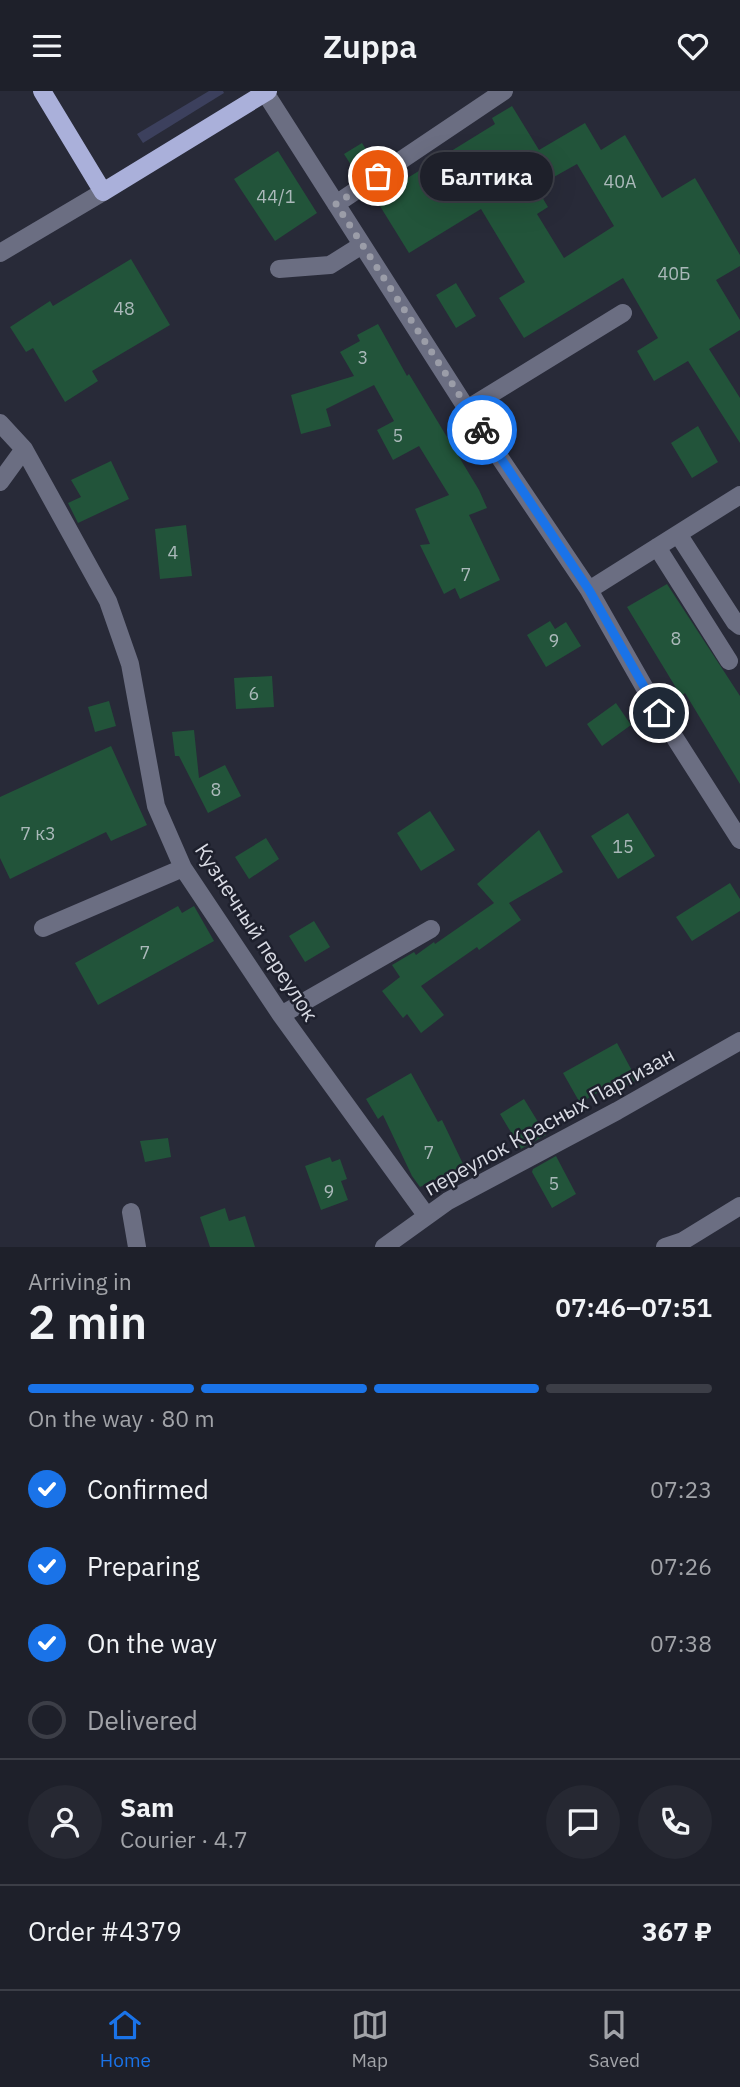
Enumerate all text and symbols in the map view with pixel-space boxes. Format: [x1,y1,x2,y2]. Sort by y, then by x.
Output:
text: Zuppa [323,25,417,67]
icon: menu [28,27,66,65]
icon: heart [674,27,712,65]
pin [348,146,408,206]
callout: Балтика [420,151,553,201]
icon: bag [359,157,397,195]
text: Балтика [440,161,533,191]
house number: 40А [603,170,637,193]
house number: 44/1 [256,185,296,208]
house number: 40Б [657,262,691,285]
house number: 48 [113,297,135,320]
house number: 3 [358,346,368,369]
courier [447,395,517,465]
icon: bike [463,411,501,449]
house number: 5 [393,424,403,447]
house number: 4 [168,541,179,564]
house number: 7 [461,563,471,586]
house number: 8 [671,627,681,650]
house number: 9 [549,629,559,652]
house number: 6 [249,682,259,705]
pin [629,683,689,743]
icon: home [640,694,678,732]
house number: 8 [211,778,221,801]
house number: 7 к3 [20,822,56,845]
house number: 15 [612,835,634,858]
street label: Кузнечный переулок [189,838,325,1026]
house number: 7 [140,941,150,964]
street label: переулок Красных Партизан [419,1040,679,1202]
house number: 7 [424,1141,434,1164]
house number: 5 [549,1172,559,1195]
house number: 9 [324,1180,334,1203]
text: Arriving in [28,1266,132,1296]
text: 07:46–07:51 [555,1290,712,1324]
text: 2 min [28,1292,147,1352]
text: On the way · 80 m [28,1403,215,1433]
icon: check [28,1470,66,1508]
text: Confirmed [87,1472,209,1506]
text: 07:23 [650,1474,712,1504]
icon: check [28,1547,66,1585]
text: Preparing [87,1549,200,1583]
text: 07:26 [650,1551,712,1581]
icon: check [28,1624,66,1662]
text: On the way [87,1626,217,1660]
text: 07:38 [650,1628,712,1658]
text: Delivered [87,1703,198,1737]
button: person [28,1785,102,1859]
button: chat [546,1785,620,1859]
button: phone [638,1785,712,1859]
text: Sam [120,1790,174,1824]
text: Courier · 4.7 [120,1824,248,1854]
text: Order #4379 [28,1914,182,1948]
text: 367 ₽ [642,1914,712,1948]
tab: Home [100,2006,151,2072]
tab: Map [351,2006,389,2072]
tab: Saved [588,2006,640,2072]

